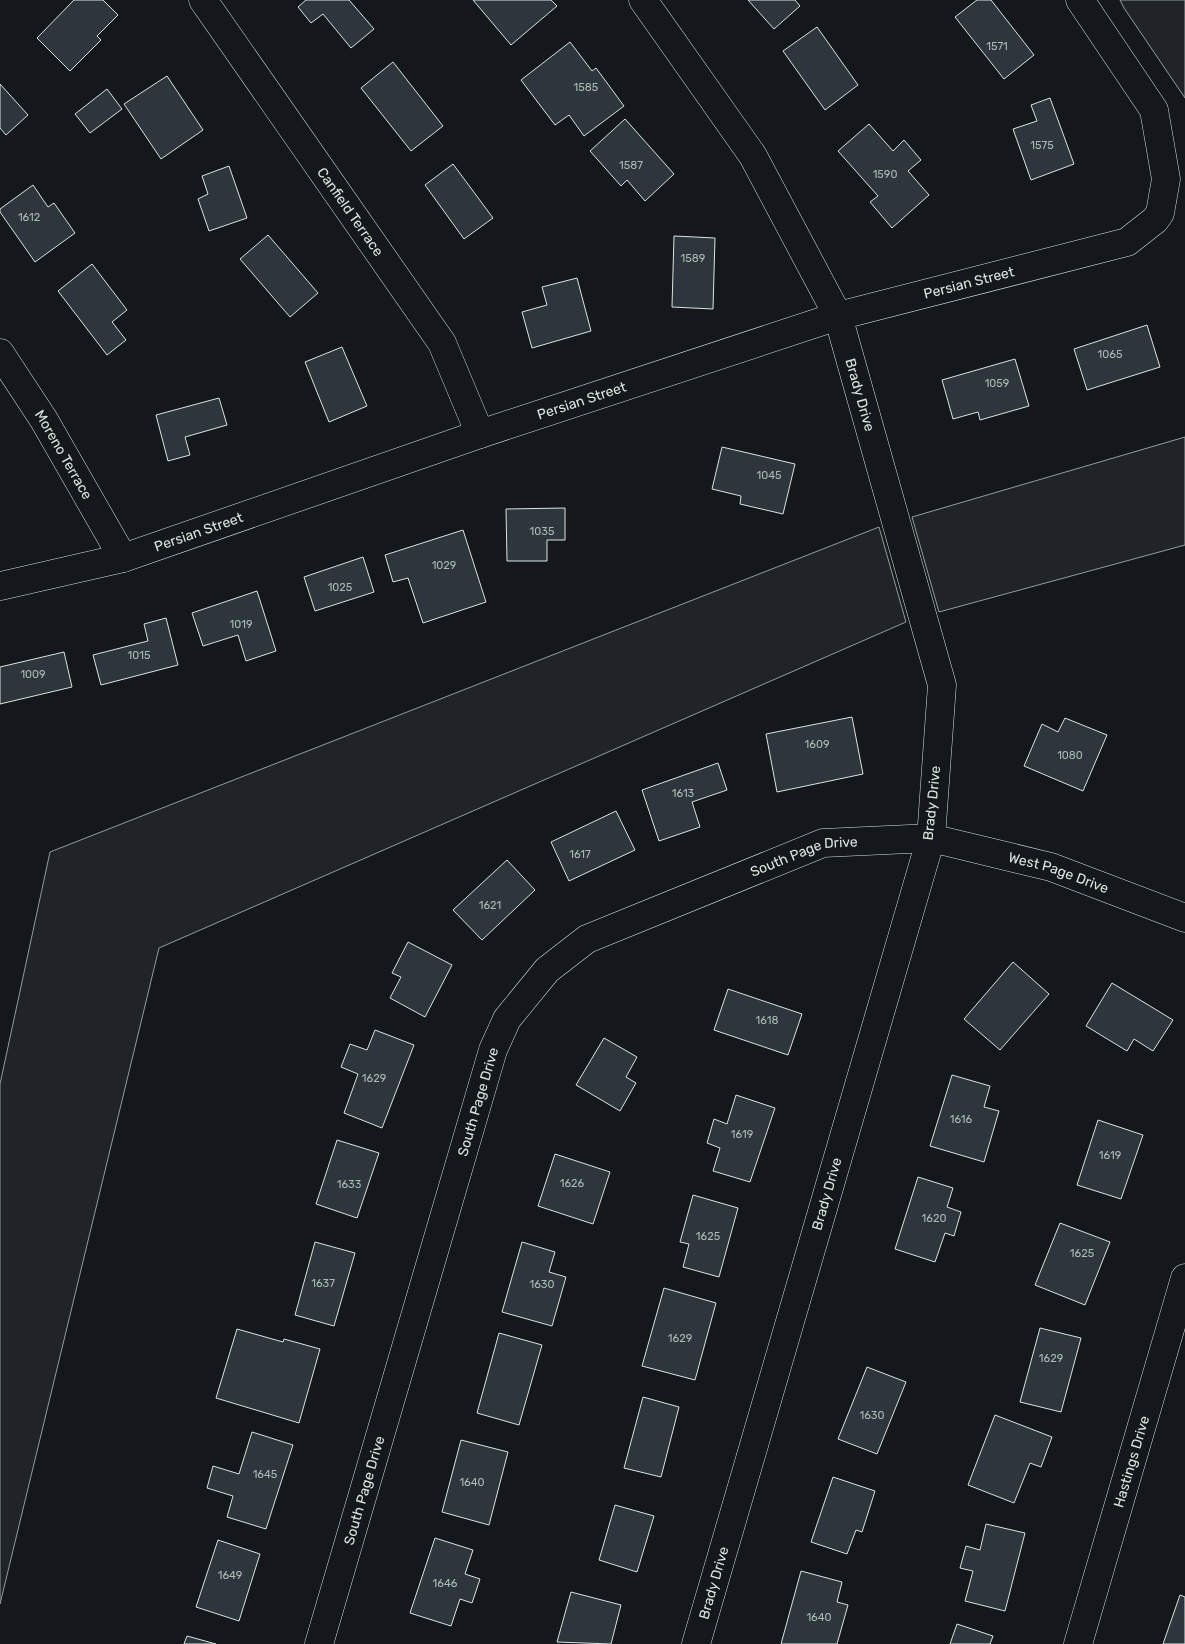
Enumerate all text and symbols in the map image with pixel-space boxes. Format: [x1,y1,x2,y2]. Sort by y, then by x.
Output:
house number: 1571 [986,40,1008,53]
house number: 1585 [574,81,599,94]
house number: 1575 [1030,139,1054,152]
house number: 1587 [619,159,643,172]
street label: Canfield Terrace [314,164,387,259]
house number: 1590 [873,168,897,181]
house number: 1612 [18,211,40,224]
house number: 1589 [681,252,705,265]
street label: Persian Street [922,263,1016,302]
house number: 1065 [1098,348,1123,361]
street label: Brady Drive [842,356,879,434]
house number: 1059 [985,377,1009,390]
street label: Persian Street [535,378,629,423]
street label: Moreno Terrace [31,407,96,502]
house number: 1045 [756,469,782,482]
street label: Persian Street [152,508,246,555]
house number: 1035 [530,525,555,538]
house number: 1029 [432,559,456,572]
house number: 1025 [328,581,353,594]
house number: 1019 [230,618,252,631]
house number: 1015 [128,649,151,662]
house number: 1009 [20,668,46,681]
house number: 1609 [805,738,829,751]
house number: 1080 [1057,749,1083,762]
street label: Brady Drive [920,765,944,841]
house number: 1613 [672,787,695,800]
street label: South Page Drive [748,833,858,880]
house number: 1617 [569,848,591,861]
street label: West Page Drive [1007,849,1111,897]
house number: 1621 [479,899,501,912]
house number: 1618 [756,1014,778,1027]
street label: South Page Drive [454,1045,502,1158]
house number: 1629 [362,1072,386,1085]
house number: 1616 [950,1113,973,1126]
house number: 1619 [731,1128,753,1141]
house number: 1619 [1099,1149,1121,1162]
street label: Brady Drive [808,1155,846,1232]
house number: 1626 [560,1177,585,1190]
house number: 1633 [337,1178,362,1191]
house number: 1620 [922,1212,946,1225]
house number: 1625 [696,1230,721,1243]
house number: 1625 [1070,1247,1095,1260]
house number: 1637 [311,1277,335,1290]
house number: 1630 [530,1278,554,1291]
house number: 1629 [668,1332,692,1345]
house number: 1629 [1039,1352,1063,1365]
house number: 1630 [860,1409,884,1422]
street label: Hastings Drive [1110,1414,1153,1510]
street label: South Page Drive [340,1434,388,1547]
house number: 1645 [253,1468,278,1481]
house number: 1640 [459,1476,485,1489]
street label: Brady Drive [695,1544,733,1621]
house number: 1649 [218,1569,242,1582]
house number: 1646 [433,1577,458,1590]
house number: 1640 [806,1611,832,1624]

